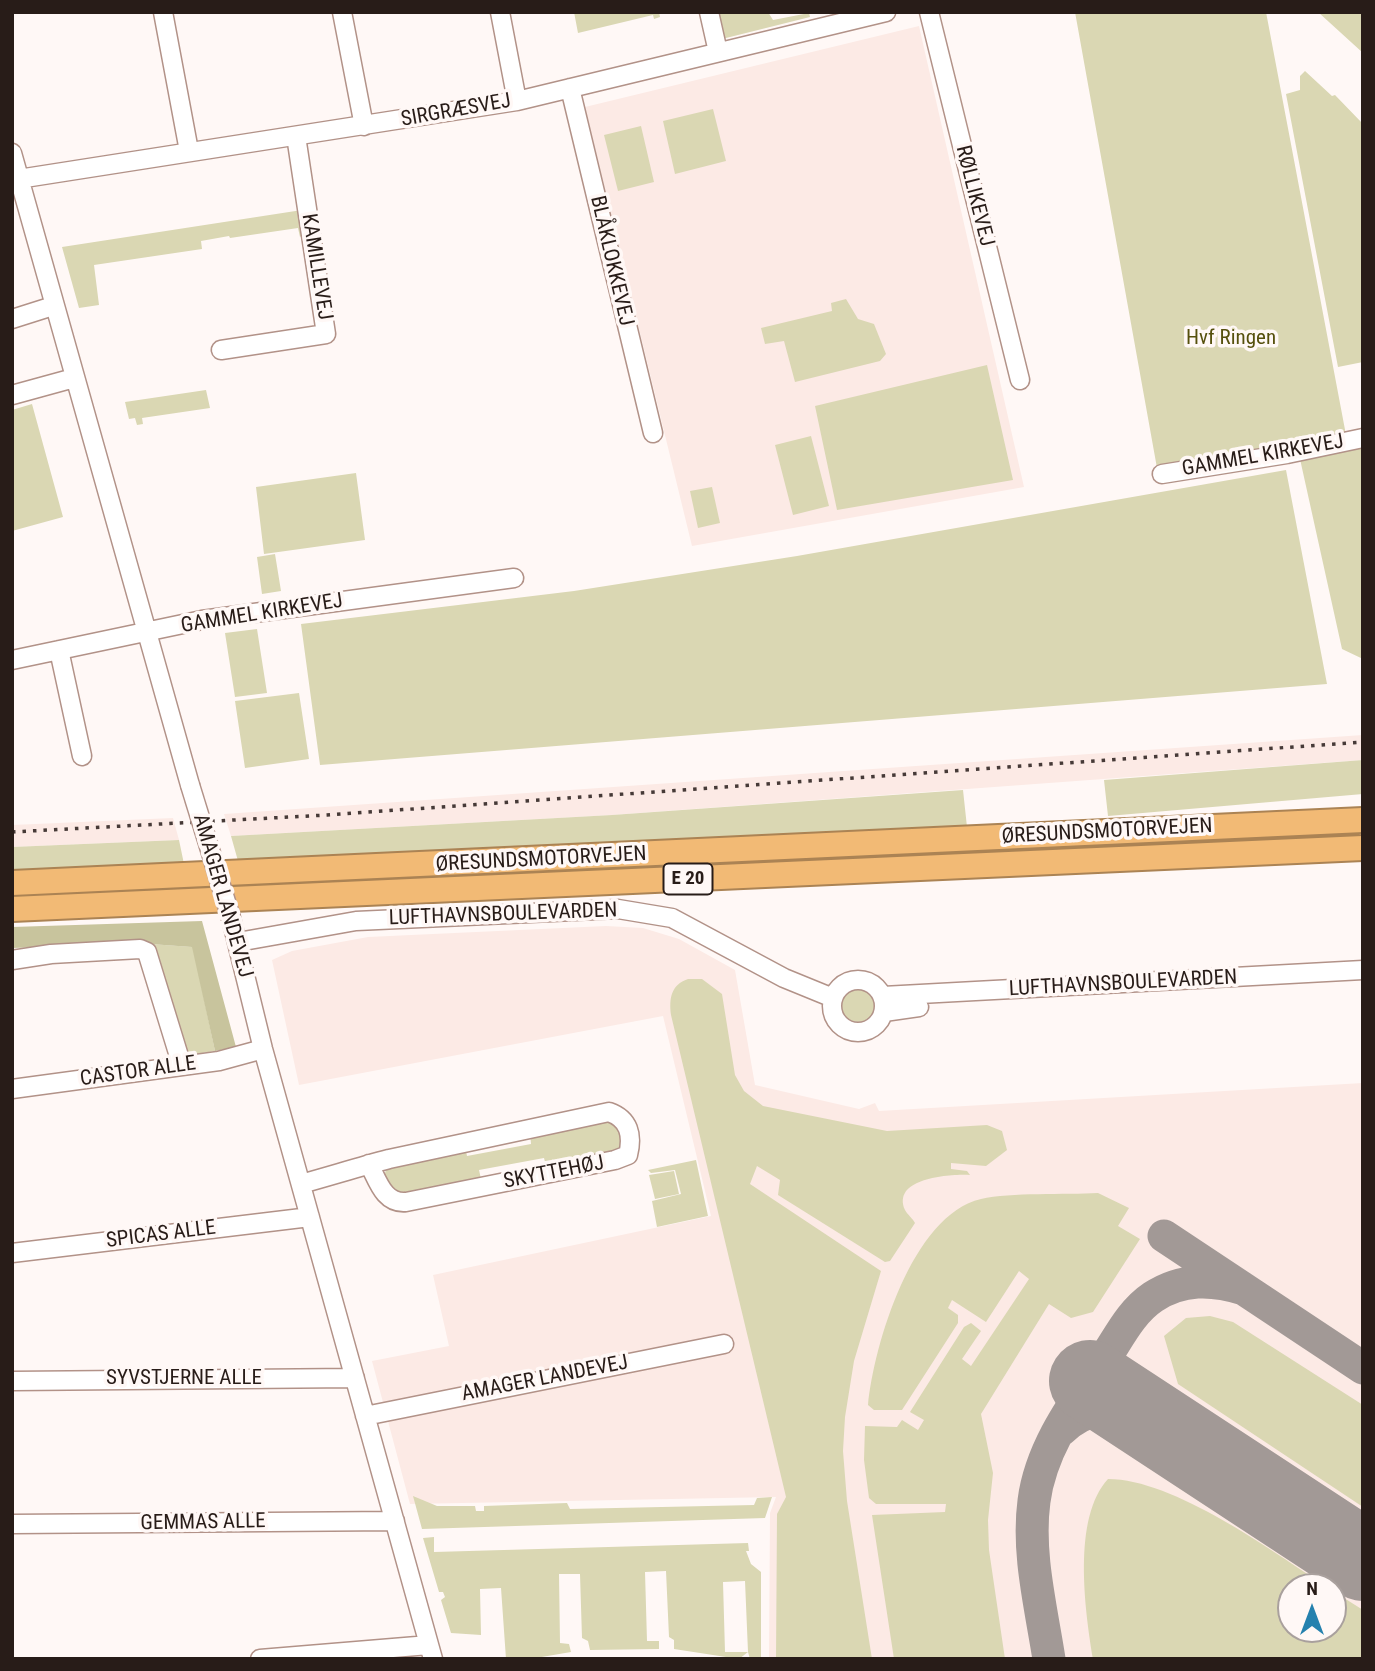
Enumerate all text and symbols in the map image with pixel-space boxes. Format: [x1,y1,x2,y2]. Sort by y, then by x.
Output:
street label: SIRGRÆSVEJ [399,89,513,133]
street label: RØLLIKEVEJ [949,143,999,249]
street label: BLÅKLOKKEVEJ [584,193,638,329]
street label: KAMILLEVEJ [295,212,337,322]
park label: Hvf Ringen [1186,326,1276,352]
street label: GAMMEL KIRKEVEJ [1180,429,1346,483]
street label: GAMMEL KIRKEVEJ [179,589,345,639]
street label: AMAGER LANDEVEJ [187,811,257,981]
street label: ØRESUNDSMOTORVEJEN [1001,814,1213,850]
street label: ØRESUNDSMOTORVEJEN [435,842,647,878]
road number: E 20 [664,864,712,894]
street label: LUFTHAVNSBOULEVARDEN [388,898,618,932]
street label: LUFTHAVNSBOULEVARDEN [1008,965,1238,1003]
street label: CASTOR ALLE [78,1051,198,1093]
street label: SKYTTEHØJ [502,1151,606,1195]
street label: SPICAS ALLE [105,1216,217,1254]
street label: AMAGER LANDEVEJ [460,1351,630,1407]
street label: SYVSTJERNE ALLE [106,1366,262,1392]
street label: GEMMAS ALLE [140,1509,266,1537]
north arrow [1277,1573,1347,1643]
text: N [1306,1577,1318,1600]

